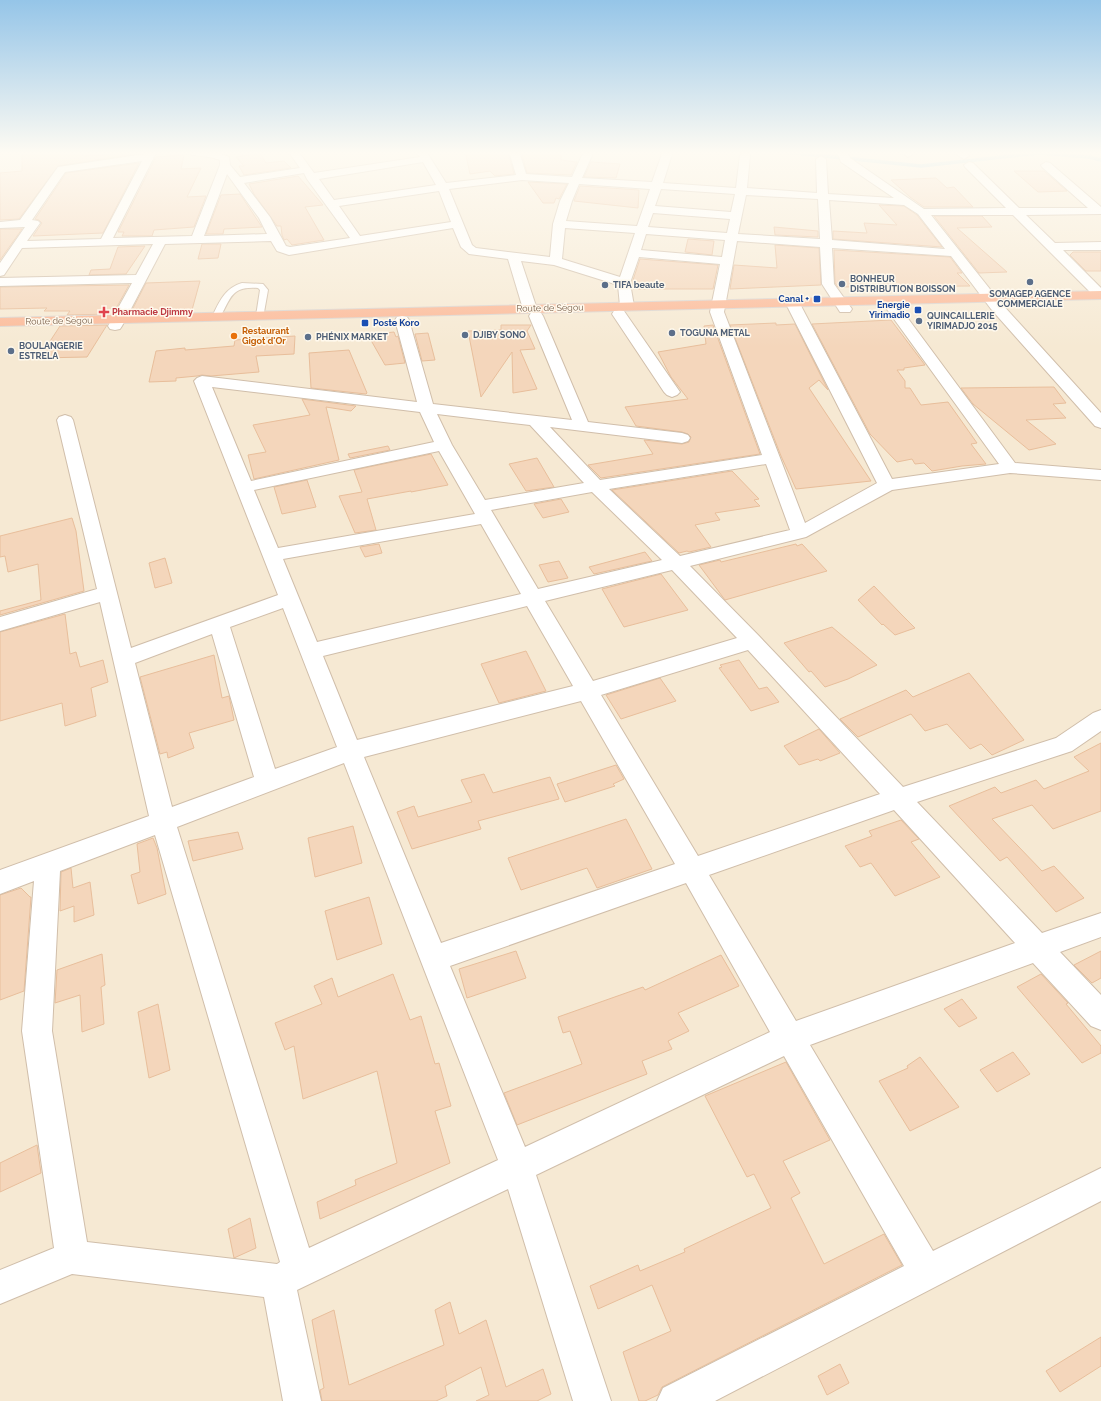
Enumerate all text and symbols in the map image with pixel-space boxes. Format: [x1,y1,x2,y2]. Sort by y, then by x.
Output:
place label: BONHEUR DISTRIBUTION BOISSON [850,274,956,294]
marker: SOMAGEP AGENCE COMMERCIALE [1025,277,1035,287]
marker: BONHEUR DISTRIBUTION BOISSON [837,279,847,289]
marker: TIFA beaute [600,280,610,290]
place label: TIFA beaute [613,280,665,290]
place label: SOMAGEP AGENCE COMMERCIALE [989,289,1071,309]
place label: Canal + [778,294,809,304]
marker: Canal + [812,294,822,304]
place label: Energie Yirimadio [869,300,911,320]
street label: Route de Ségou [516,302,584,314]
marker: Energie Yirimadio [913,305,923,315]
marker: Pharmacie Djimmy [99,307,109,317]
place label: Pharmacie Djimmy [112,307,193,317]
place label: QUINCAILLERIE YIRIMADJO 2015 [927,311,998,331]
street label: Route de Ségou [25,315,93,327]
marker: QUINCAILLERIE YIRIMADJO 2015 [914,316,924,326]
marker: Poste Koro [360,318,370,328]
place label: Poste Koro [373,318,420,328]
place label: Restaurant Gigot d'Or [242,326,290,346]
marker: TOGUNA METAL [667,328,677,338]
place label: TOGUNA METAL [680,328,751,338]
marker: DJIBY SONO [460,330,470,340]
place label: DJIBY SONO [473,330,526,340]
marker: Restaurant Gigot d'Or [229,331,239,341]
place label: PHÉNIX MARKET [316,331,388,342]
marker: PHÉNIX MARKET [303,332,313,342]
place label: BOULANGERIE ESTRELA [19,341,83,361]
marker: BOULANGERIE ESTRELA [6,346,16,356]

